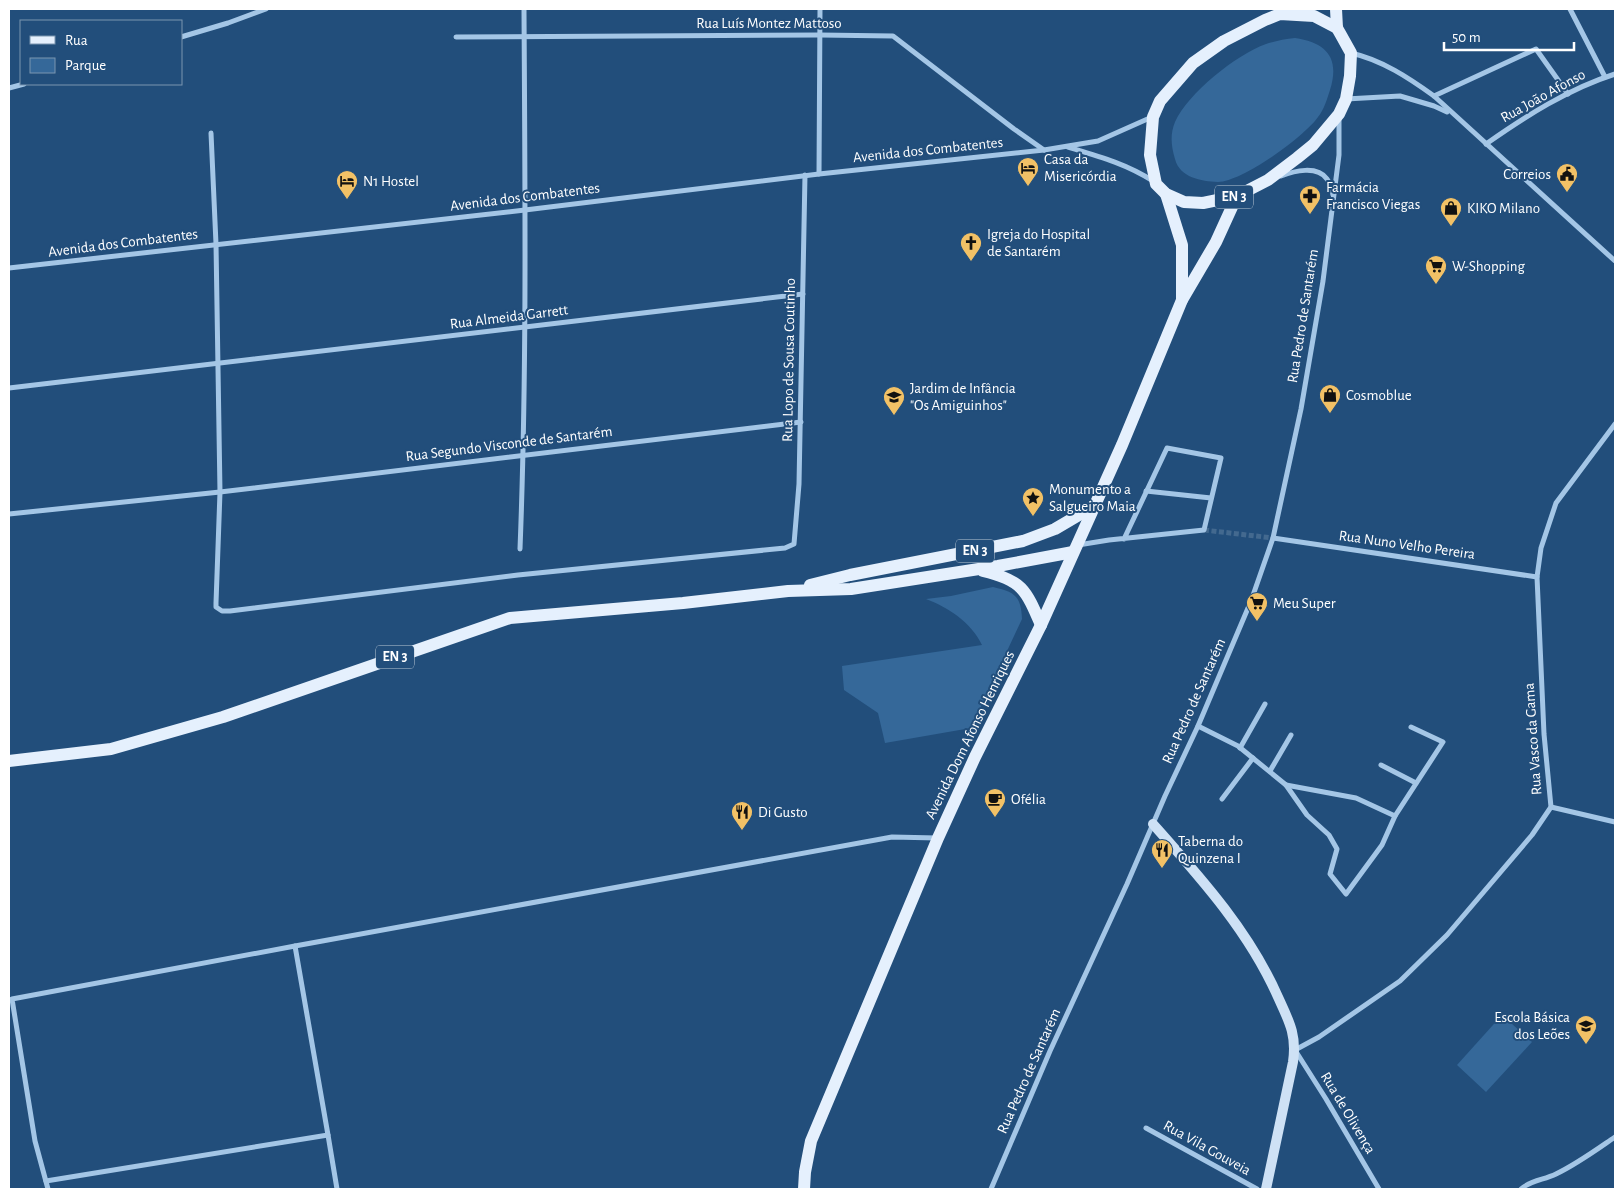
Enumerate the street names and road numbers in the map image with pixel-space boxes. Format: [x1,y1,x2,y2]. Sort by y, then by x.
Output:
street label: Rua Luís Montez Mattoso [696,16,842,31]
street label: Rua João Afonso [1498,67,1588,125]
street label: Avenida dos Combatentes [852,135,1004,165]
street label: Avenida dos Combatentes [449,180,601,214]
road number: EN 3 [1215,186,1253,208]
street label: Avenida dos Combatentes [47,226,199,260]
street label: Rua Pedro de Santarém [1285,248,1321,384]
street label: Rua Lopo de Sousa Coutinho [780,278,798,442]
street label: Rua Almeida Garrett [449,302,569,332]
street label: Rua Segundo Visconde de Santarém [405,424,613,464]
street label: Rua Nuno Velho Pereira [1338,528,1476,562]
road number: EN 3 [956,540,994,562]
street label: Rua Pedro de Santarém [1160,636,1228,766]
road number: EN 3 [376,646,414,669]
street label: Avenida Dom Afonso Henriques [923,648,1017,822]
street label: Rua Vasco da Gama [1522,682,1544,796]
street label: Rua Pedro de Santarém [995,1006,1063,1136]
street label: Rua de Olivença [1318,1070,1378,1157]
street label: Rua Vila Gouveia [1161,1118,1253,1178]

